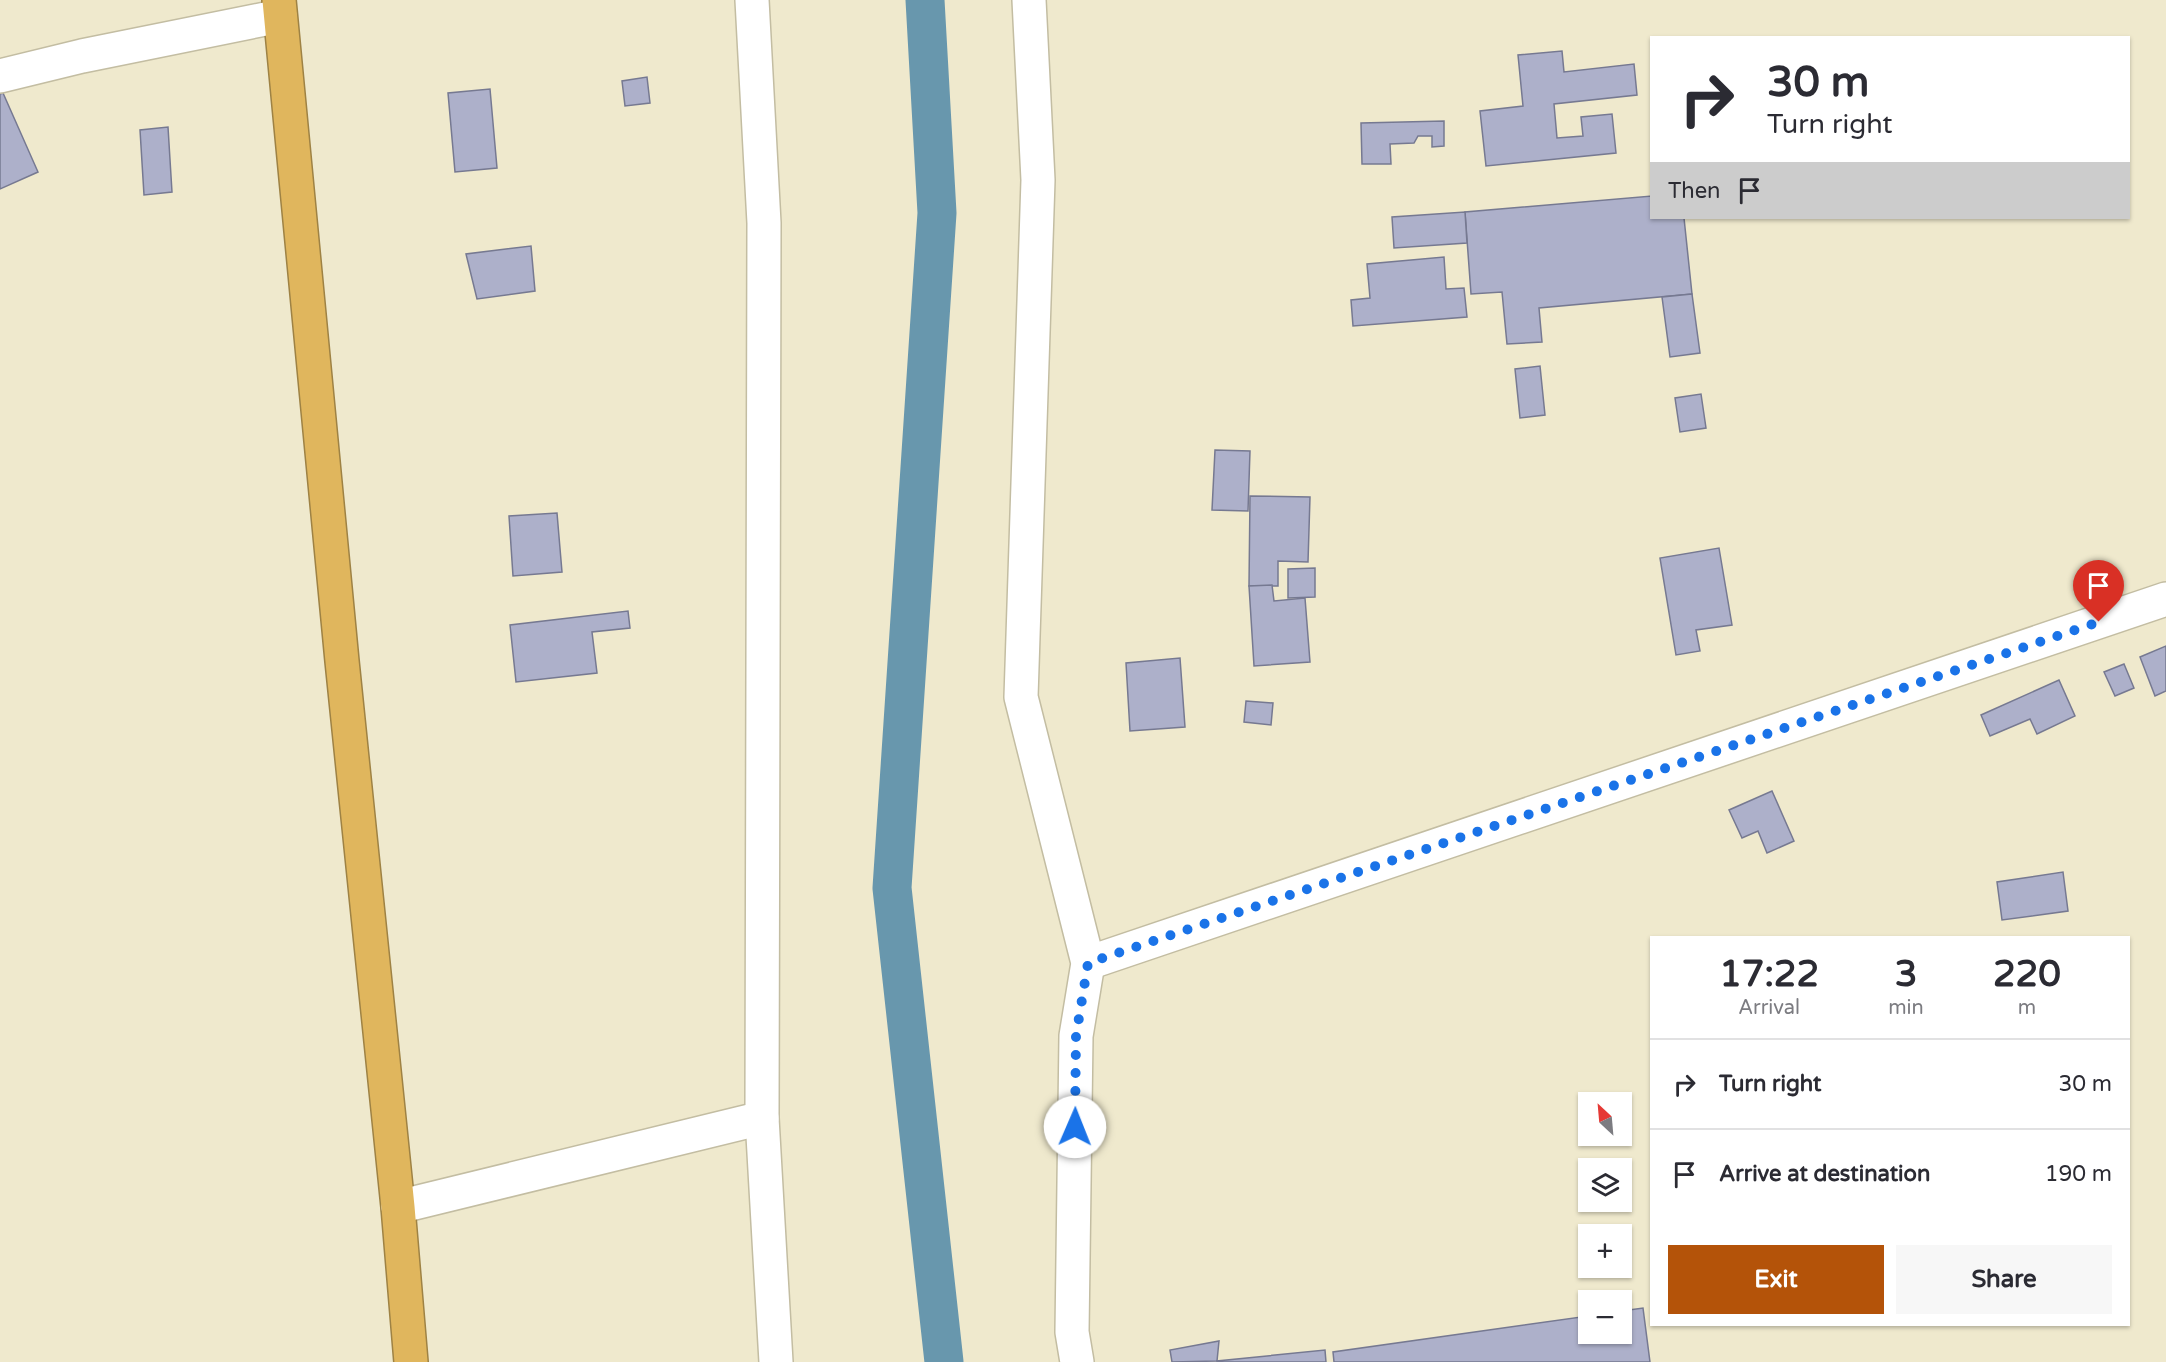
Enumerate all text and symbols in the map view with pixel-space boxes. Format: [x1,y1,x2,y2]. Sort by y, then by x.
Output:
text: 30 m [1767,57,1869,108]
icon: right [1668,60,1746,138]
text: Turn right [1767,108,1893,141]
icon: arrive [1733,174,1766,207]
text: Then [1668,178,1721,204]
pin [2073,560,2124,622]
icon: arrive [2082,569,2115,602]
text: 17:22 [1719,953,1819,996]
text: 3 [1895,953,1917,996]
text: 220 [1993,953,2061,996]
text: Arrival [1738,996,1800,1020]
text: min [1888,996,1924,1020]
text: m [2018,996,2036,1020]
icon: right [1668,1068,1701,1101]
text: Turn right [1719,1071,1821,1097]
text: 30 m [2058,1071,2112,1097]
north arrow [1578,1092,1632,1146]
map controls [1578,1092,1632,1344]
position arrow [1043,1095,1107,1159]
button: layers [1578,1158,1632,1212]
icon: arrive [1668,1158,1701,1191]
text: Arrive at destination [1719,1161,1930,1187]
text: 190 m [2045,1161,2112,1187]
button: + [1578,1224,1632,1278]
button: Exit [1668,1245,1884,1314]
button: Share [1896,1245,2112,1314]
button: − [1578,1290,1632,1344]

